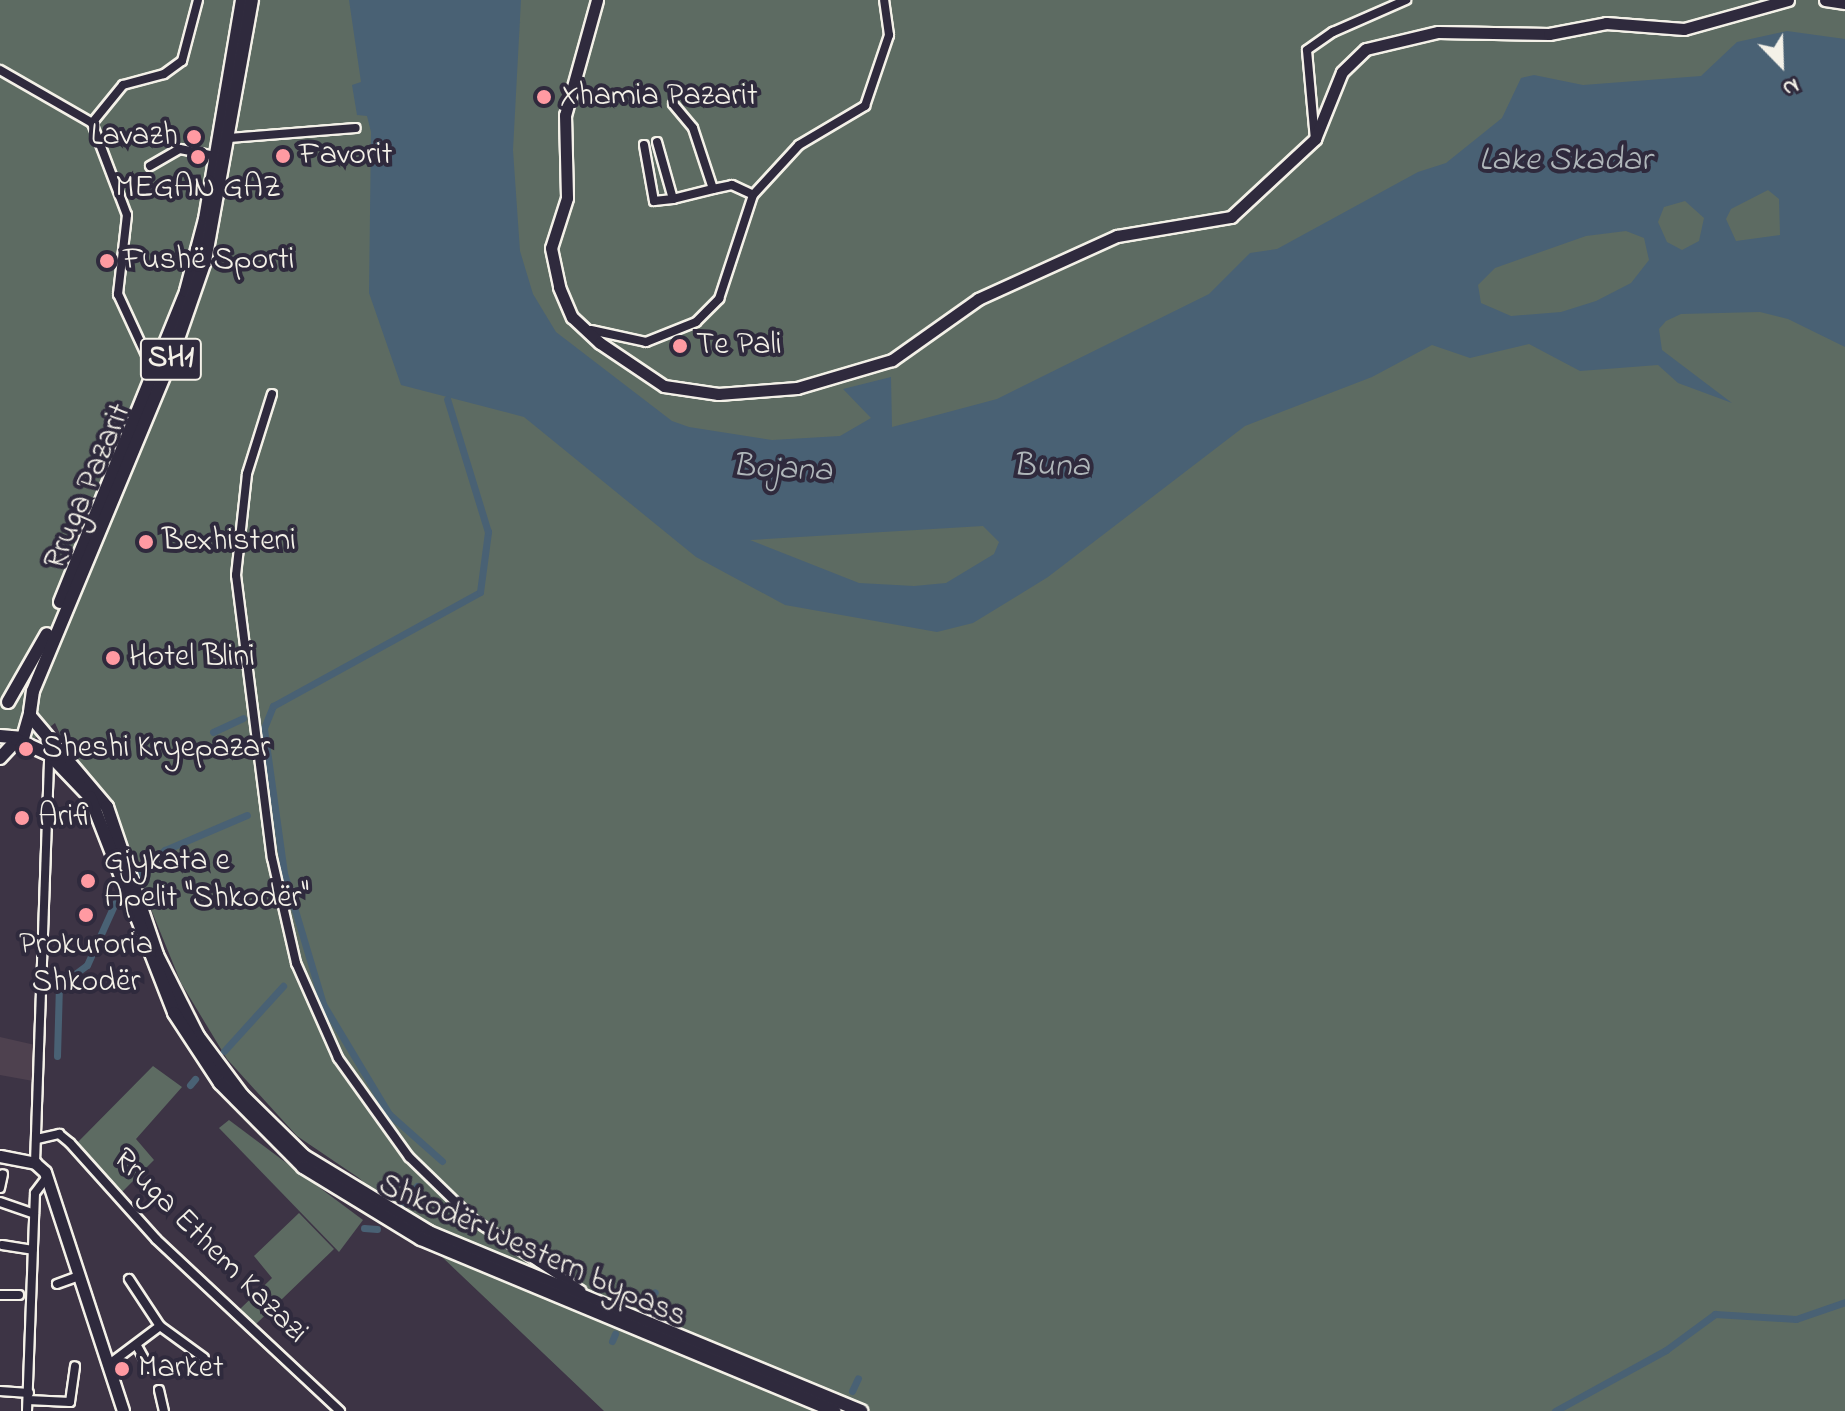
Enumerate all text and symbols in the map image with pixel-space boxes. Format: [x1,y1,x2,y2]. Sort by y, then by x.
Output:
north arrow [1741,24,1821,104]
text: N [1777,68,1803,104]
place label: Xhamia Pazarit [560,78,758,116]
marker: Xhamia Pazarit [535,88,553,106]
place label: Lavazh [91,118,178,156]
marker: Lavazh [185,128,203,146]
place label: Favorit [299,137,392,175]
water label: Lake Skadar [1479,142,1651,182]
marker: Favorit [274,147,292,165]
marker: MEGAN GAZ [189,148,207,166]
place label: MEGAN GAZ [115,170,281,208]
place label: Fushë Sporti [123,242,295,280]
marker: Fushë Sporti [98,252,116,270]
place label: Te Pali [696,327,782,365]
road number: SH1 [139,333,203,385]
marker: Te Pali [671,337,689,355]
street label: Rruga Pazarit [37,398,141,576]
water label: Bojana [731,447,833,493]
water label: Buna [1012,448,1090,488]
place label: Bexhisteni [162,523,296,561]
marker: Bexhisteni [137,533,155,551]
place label: Hotel Blini [129,639,255,677]
marker: Hotel Blini [104,649,122,667]
place label: Sheshi Kryepazar [42,730,270,768]
marker: Sheshi Kryepazar [17,740,35,758]
place label: Arifi [38,799,94,837]
marker: Arifi [13,809,31,827]
place label: Gjykata e Apelit "Shkodër" [104,844,309,919]
marker: Gjykata e Apelit "Shkodër" [79,872,97,890]
marker: Prokuroria Shkodër [77,906,95,924]
place label: Prokuroria Shkodër [19,928,153,1003]
street label: Rruga Ethem Kazazi [103,1141,315,1353]
street label: Shkodër Western bypass [372,1167,692,1337]
place label: Market [138,1350,224,1388]
marker: Market [113,1360,131,1378]

